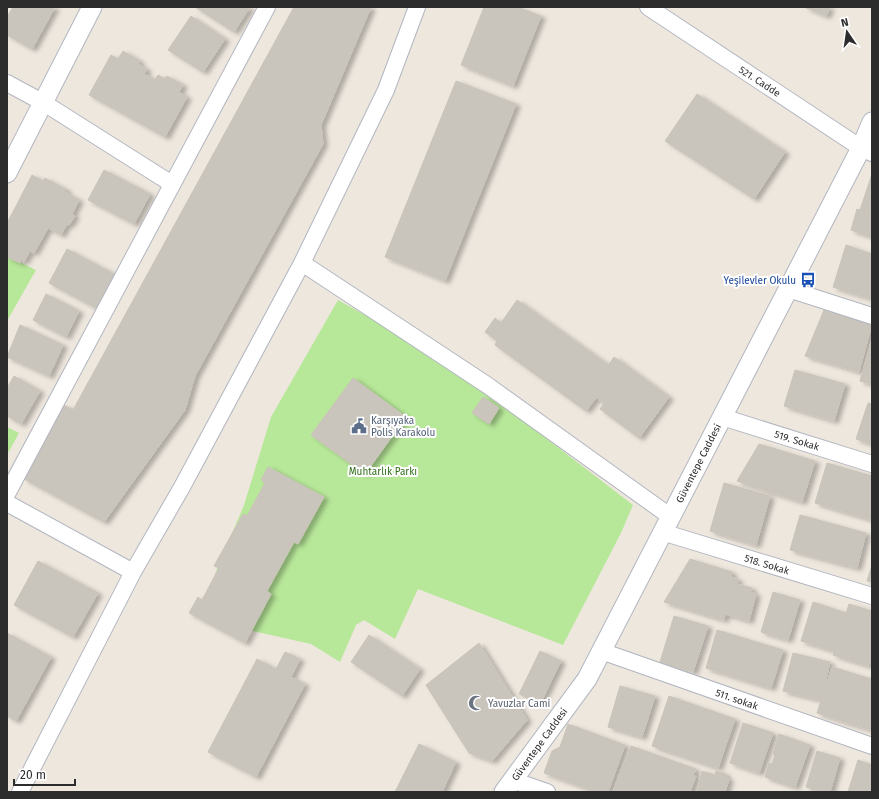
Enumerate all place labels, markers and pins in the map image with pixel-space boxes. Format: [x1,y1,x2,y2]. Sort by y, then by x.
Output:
bus stop icon: Yeşilevler Okulu [799,271,817,289]
place label: Yeşilevler Okulu [724,275,796,287]
place label: Karşıyaka Polis Karakolu [371,415,435,439]
public building icon: Karşıyaka Polis Karakolu [350,417,368,435]
mosque icon: Yavuzlar Cami [467,694,485,712]
place label: Yavuzlar Cami [488,698,550,710]

